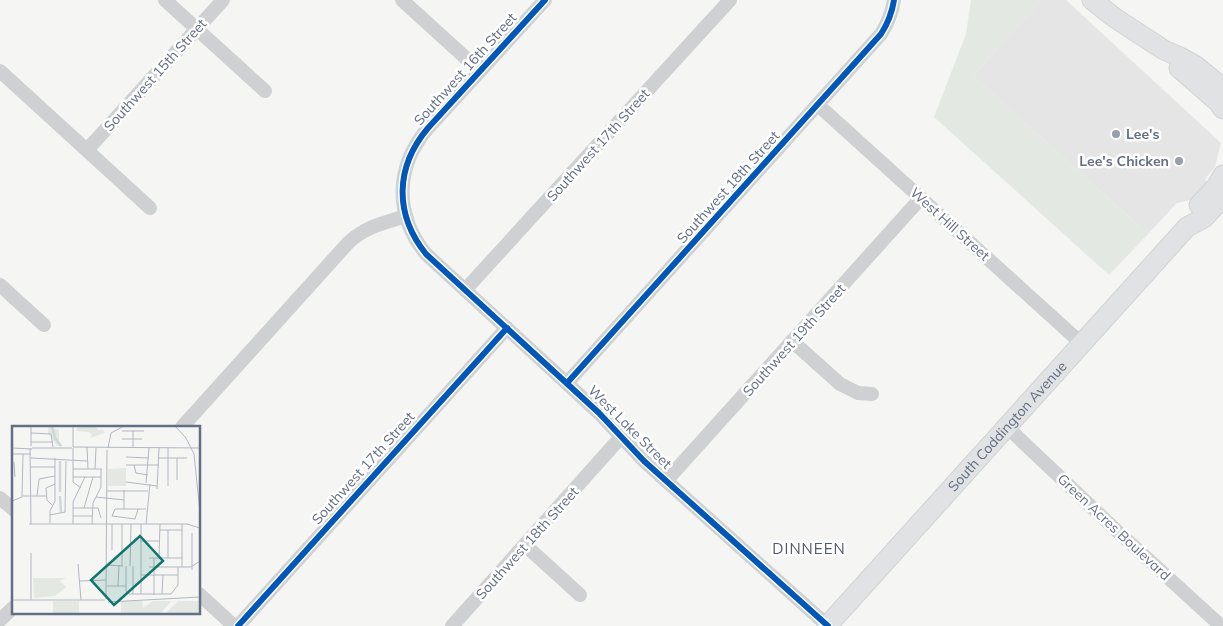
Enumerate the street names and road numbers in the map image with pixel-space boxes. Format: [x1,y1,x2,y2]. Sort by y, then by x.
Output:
street label: Southwest 16th Street [410,9,520,129]
street label: Southwest 15th Street [100,15,210,135]
street label: Southwest 17th Street [543,85,653,205]
street label: Southwest 18th Street [673,127,783,247]
street label: West Hill Street [906,184,994,265]
street label: Southwest 19th Street [739,280,849,400]
street label: South Coddington Avenue [944,357,1071,495]
street label: West Lake Street [584,381,676,473]
street label: Southwest 17th Street [308,408,418,528]
street label: Green Acres Boulevard [1054,470,1174,584]
street label: Southwest 18th Street [472,483,582,603]

